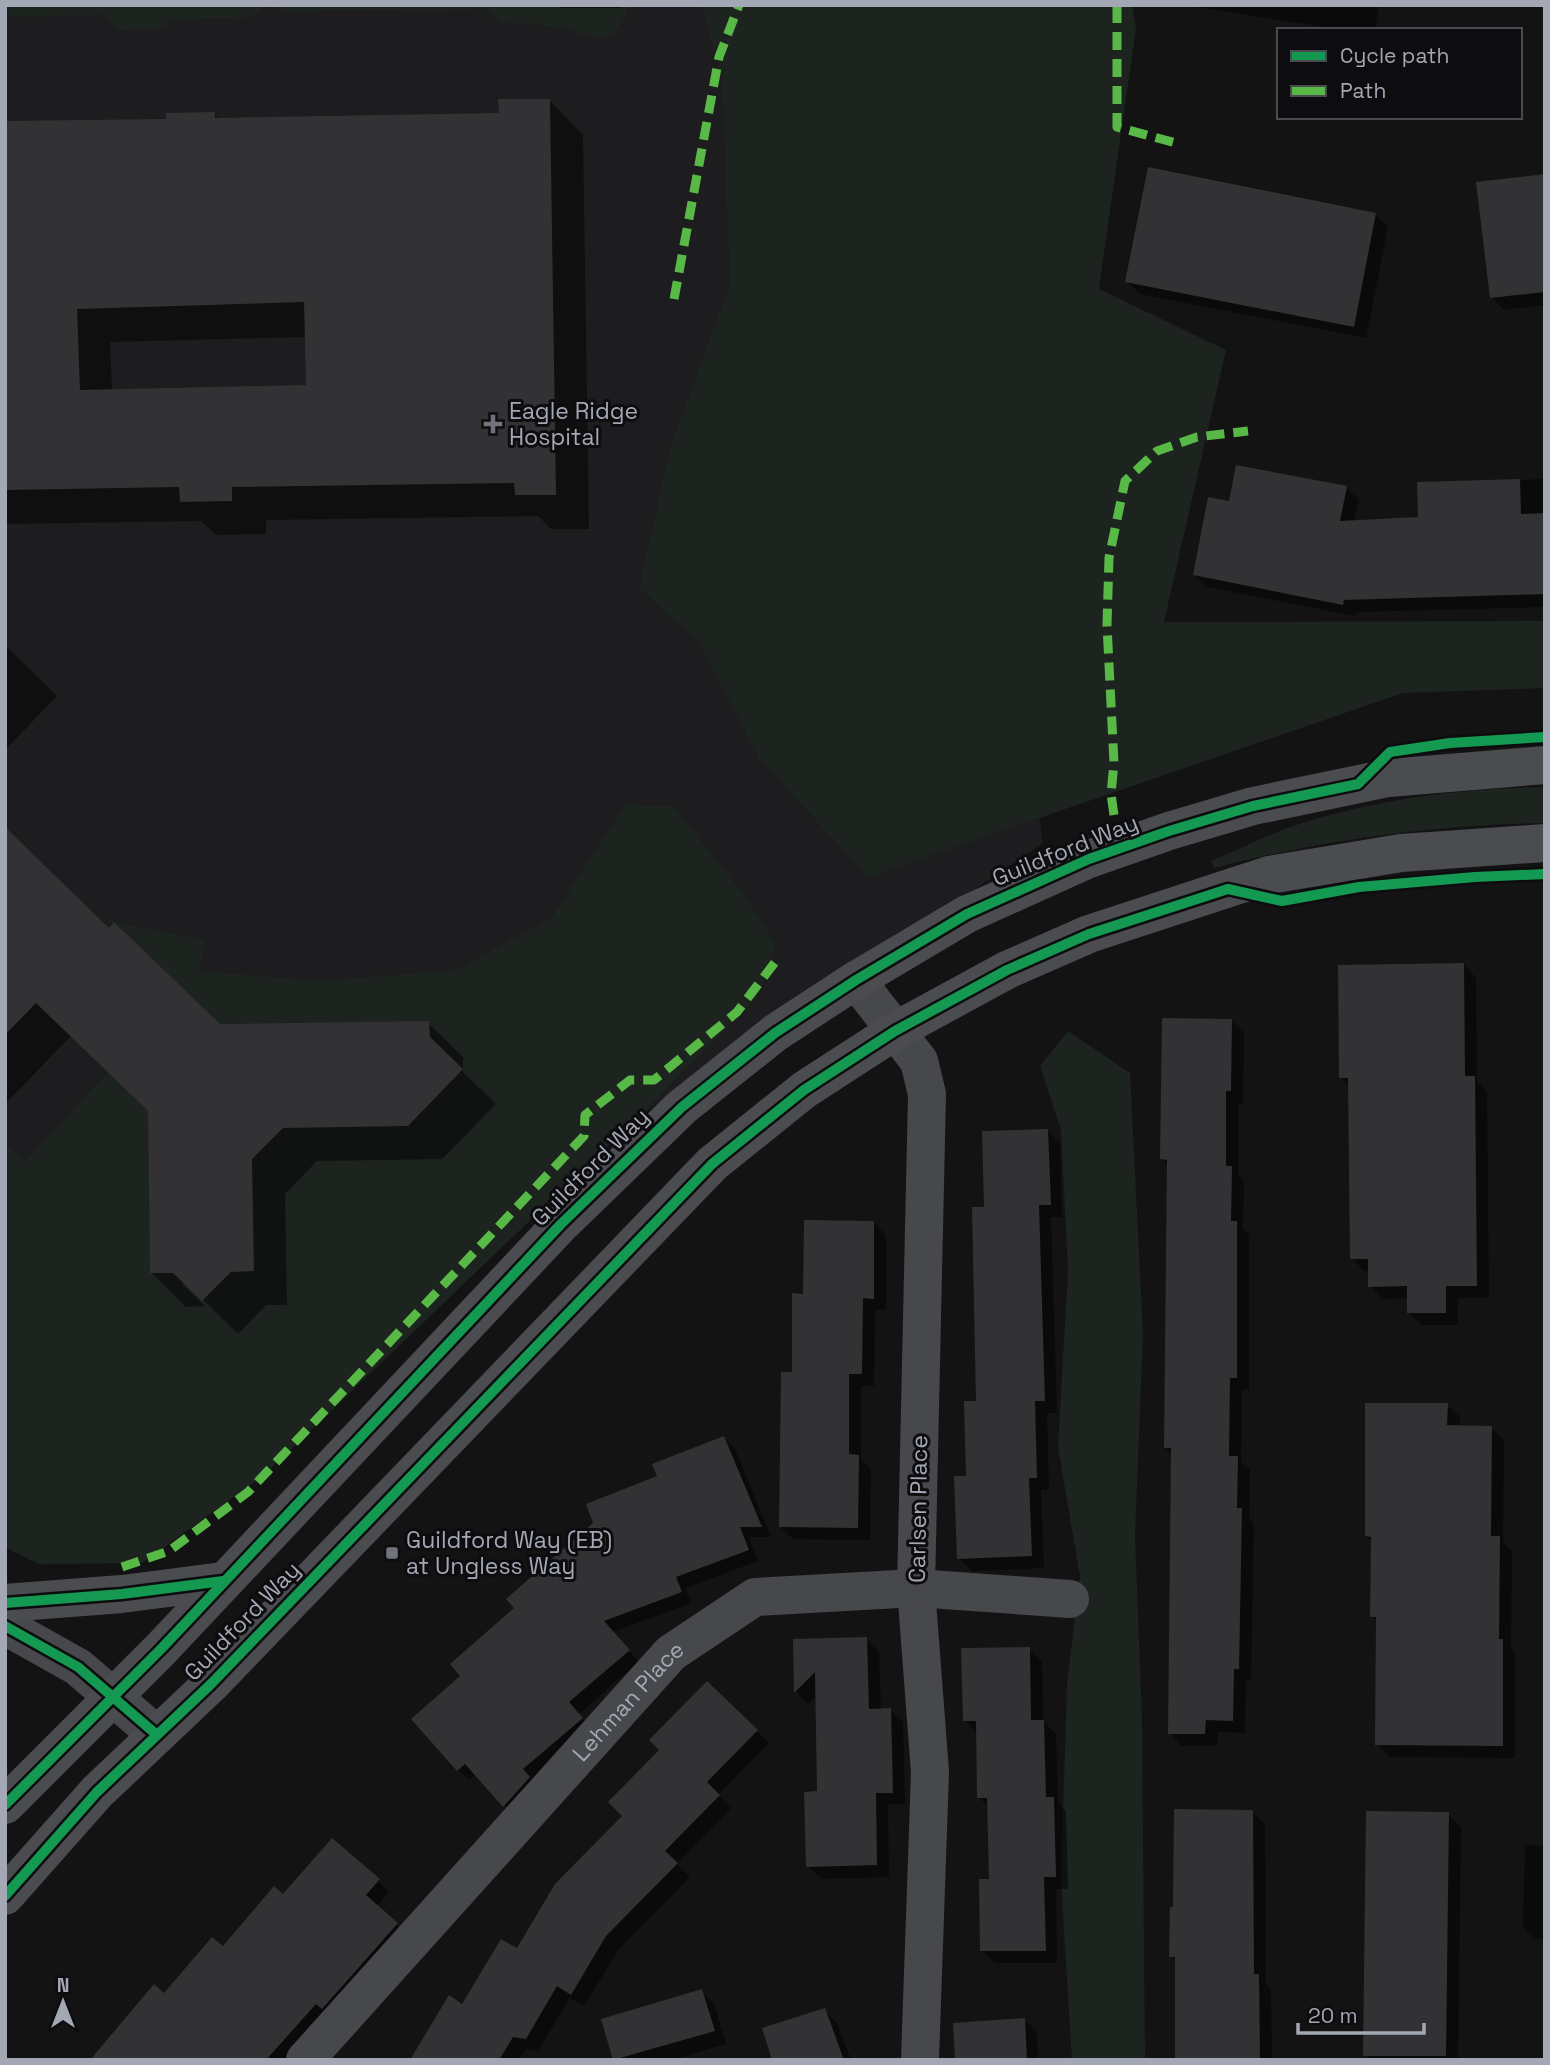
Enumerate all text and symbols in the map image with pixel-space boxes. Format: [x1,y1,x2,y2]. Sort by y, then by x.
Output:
legend [1277,28,1522,119]
text: Cycle path [1340,42,1449,69]
text: Path [1340,77,1386,104]
place label: Eagle Ridge Hospital [509,396,638,452]
marker: Eagle Ridge Hospital [483,414,503,434]
street label: Guildford Way [988,807,1142,893]
street label: Guildford Way [525,1102,655,1232]
street label: Carlsen Place [902,1435,934,1583]
place label: Guildford Way (EB) at Ungless Way [406,1525,612,1581]
marker: Guildford Way (EB) at Ungless Way [384,1545,400,1561]
street label: Guildford Way [177,1555,307,1687]
street label: Lehman Place [566,1634,689,1768]
north arrow [28,1967,98,2037]
text: N [57,1973,69,1998]
scale bar [1298,1992,1424,2036]
text: 20 m [1308,2002,1358,2029]

